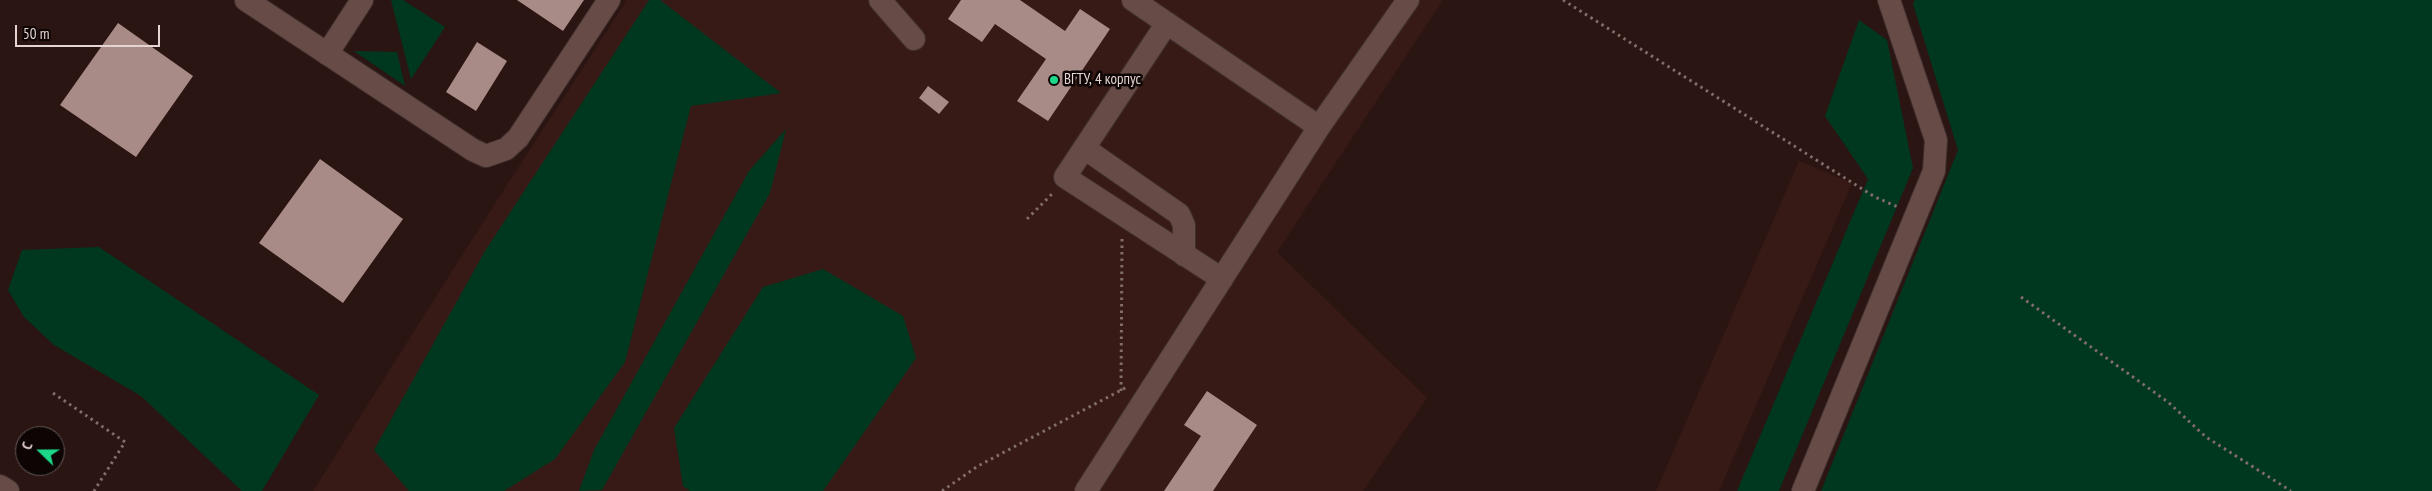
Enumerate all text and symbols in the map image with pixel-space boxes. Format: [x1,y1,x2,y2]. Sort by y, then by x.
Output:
scale bar [18,15,162,47]
text: 50 m [23,24,49,43]
place label: ВГТУ, 4 корпус [1064,71,1141,89]
marker: ВГТУ, 4 корпус [1048,74,1060,86]
north arrow [15,426,65,476]
text: С [17,439,37,452]

